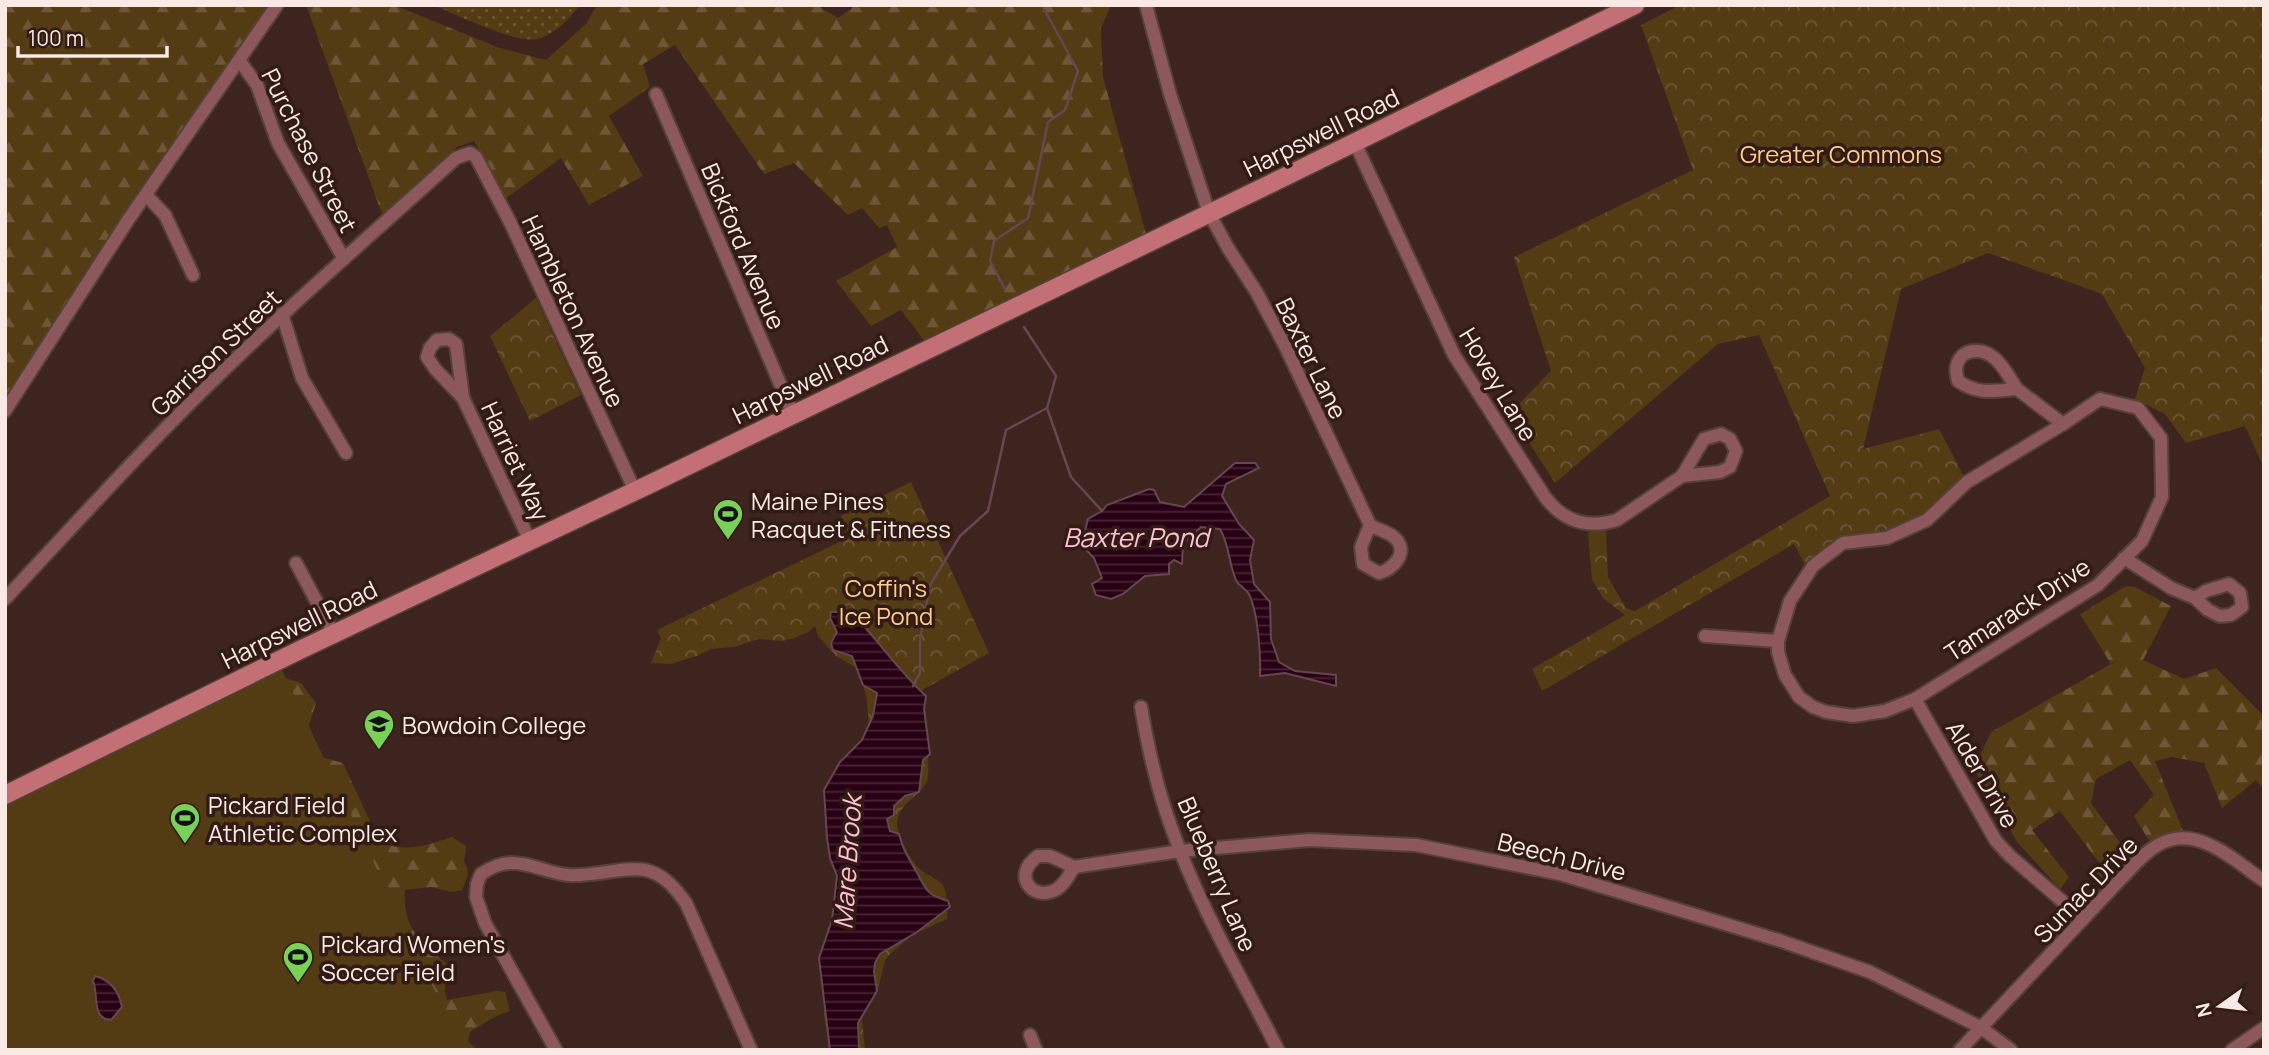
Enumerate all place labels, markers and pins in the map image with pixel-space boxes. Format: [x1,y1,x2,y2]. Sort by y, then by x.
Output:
place label: Maine Pines Racquet & Fitness [751,484,951,545]
sports icon: Maine Pines Racquet & Fitness [711,497,745,541]
school or university icon: Bowdoin College [362,707,396,751]
place label: Bowdoin College [402,708,586,741]
place label: Pickard Field Athletic Complex [208,788,398,849]
sports icon: Pickard Field Athletic Complex [168,801,202,845]
place label: Pickard Women's Soccer Field [321,927,505,988]
sports icon: Pickard Women's Soccer Field [281,940,315,984]

